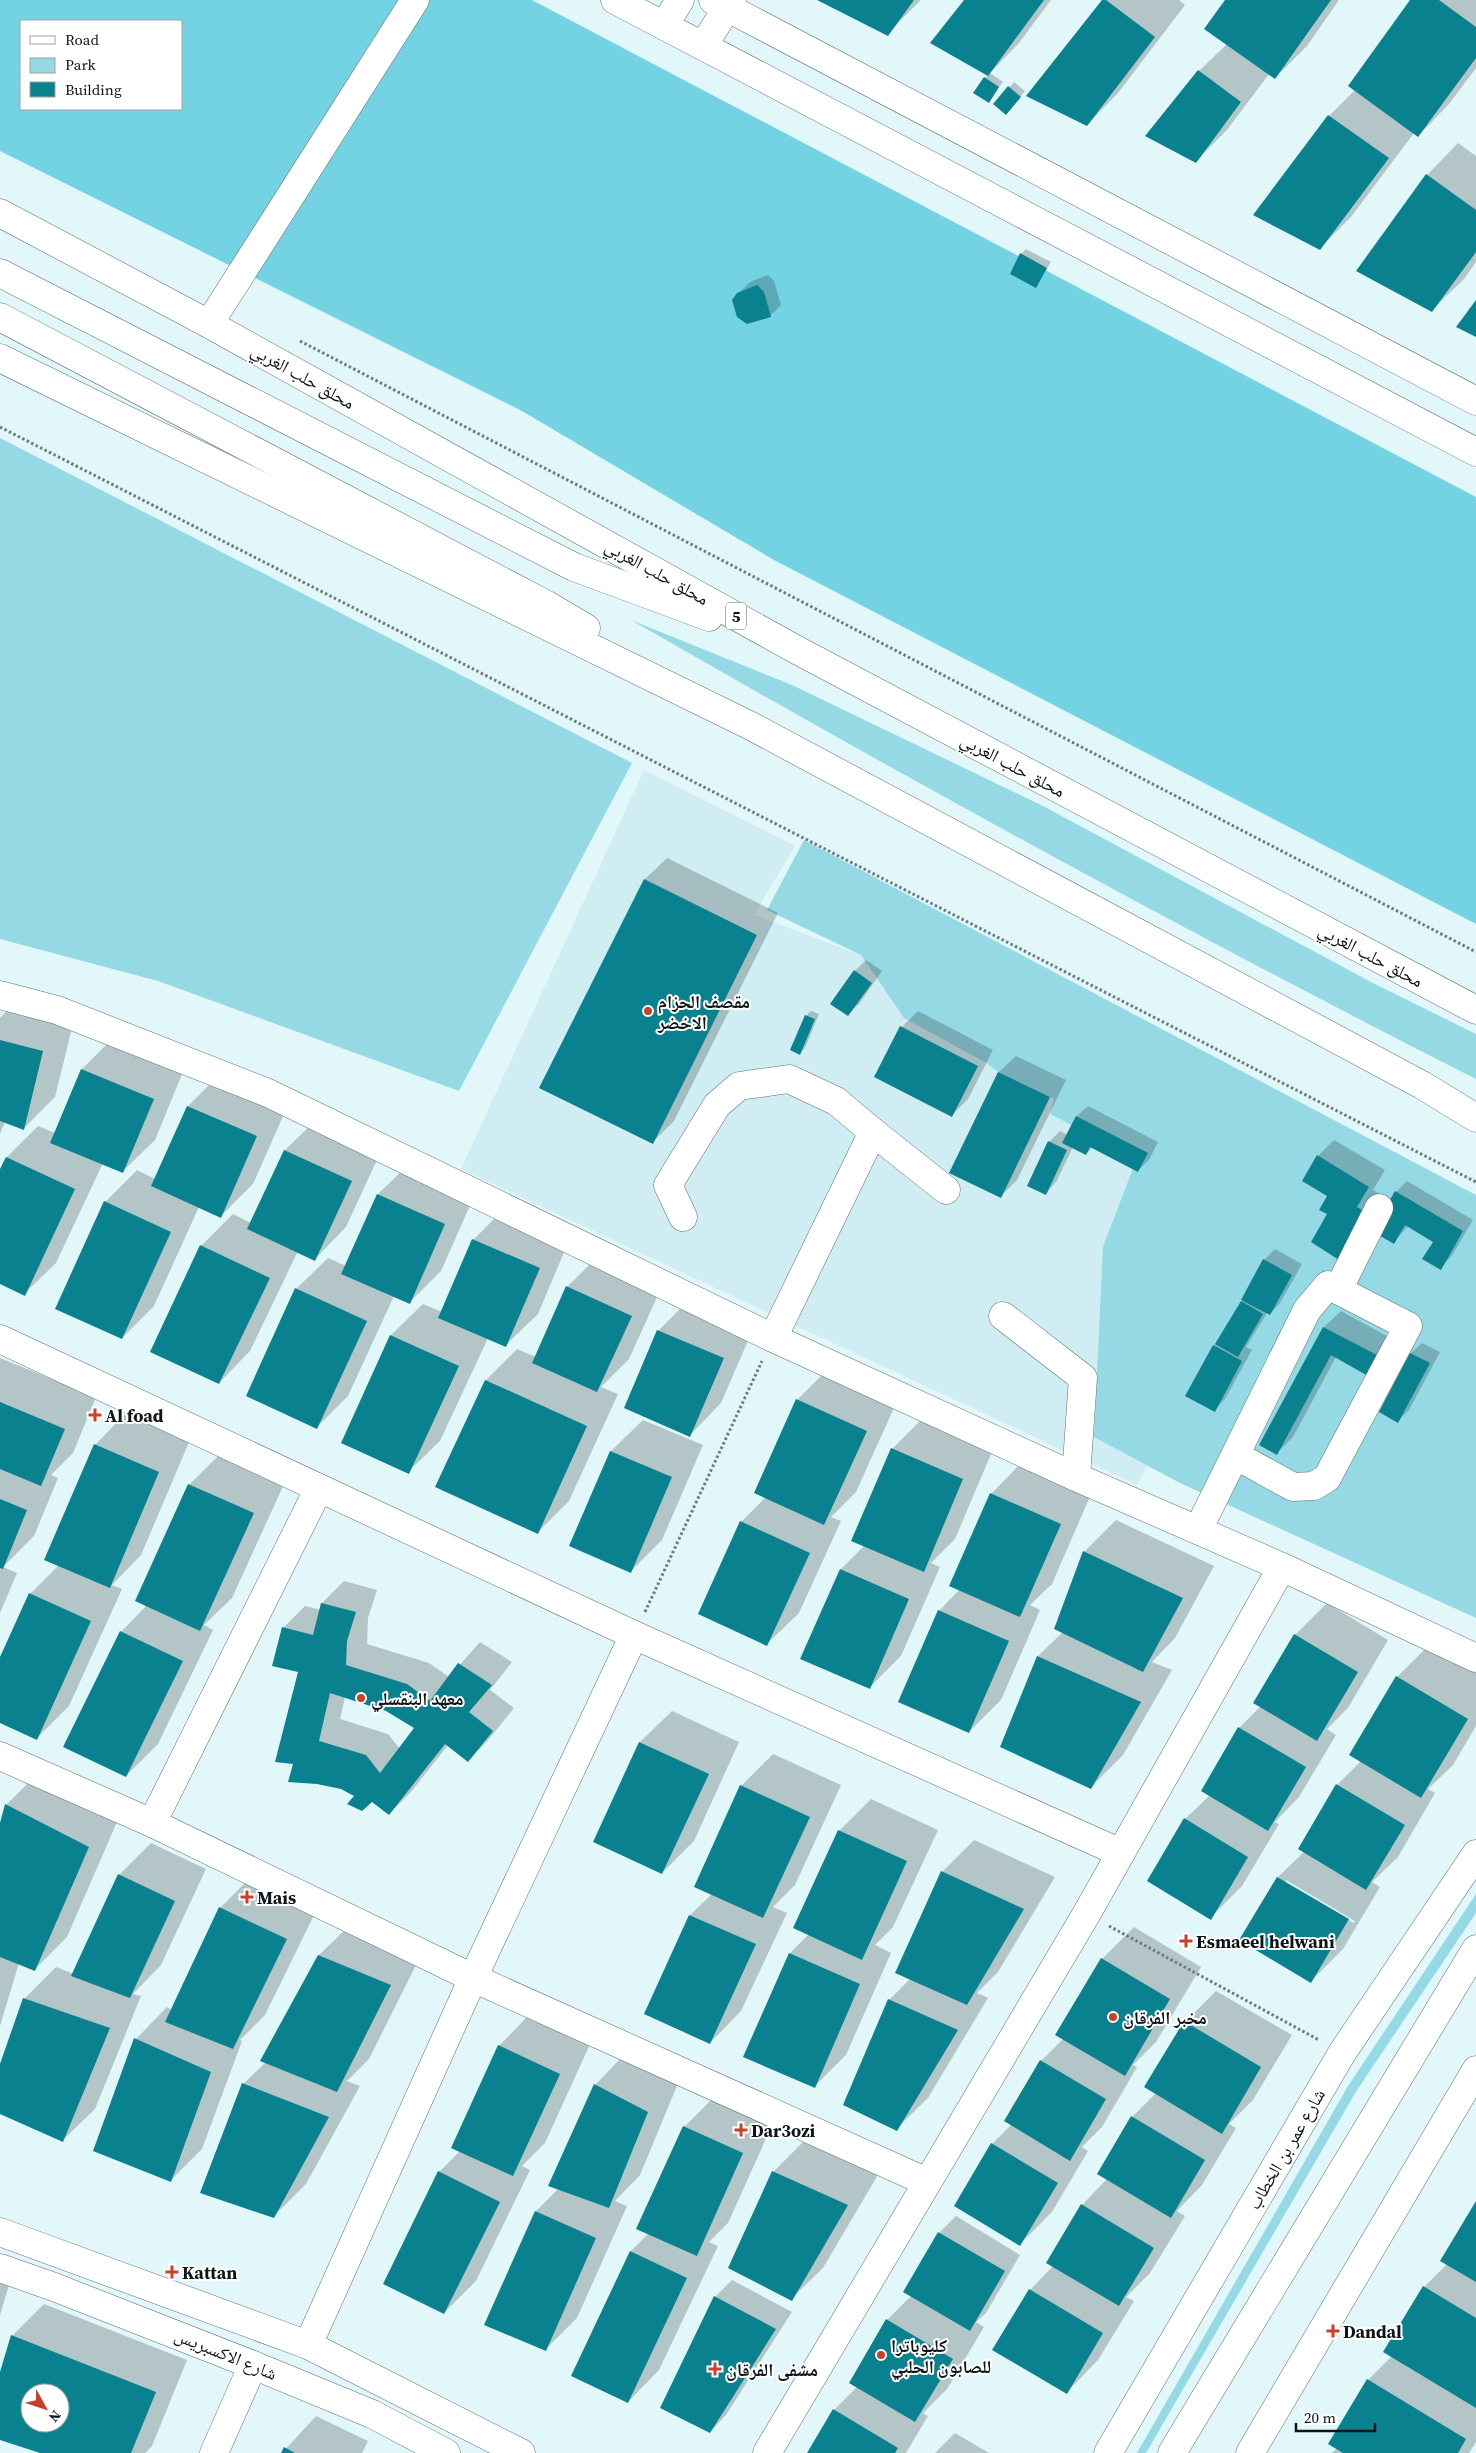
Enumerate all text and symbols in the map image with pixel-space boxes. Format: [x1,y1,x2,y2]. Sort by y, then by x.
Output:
legend [20,20,182,110]
text: Road [65,29,99,50]
text: Park [65,54,97,75]
text: Building [65,79,122,100]
street label: محلق حلب الغربي [245,337,359,417]
street label: محلق حلب الغربي [599,533,713,613]
road number: 5 [726,602,746,630]
street label: محلق حلب الغربي [955,727,1070,805]
street label: محلق حلب الغربي [1313,917,1428,995]
place label: مقصف الحزام الاخضر [657,989,750,1035]
marker: مقصف الحزام الاخضر [642,1005,654,1017]
place label: Al foad [105,1403,164,1428]
marker: Al foad [89,1409,101,1421]
place label: معهد البنقسلي [371,1686,464,1713]
marker: معهد البنقسلي [355,1692,367,1704]
place label: Mais [257,1885,296,1910]
marker: Mais [241,1891,253,1903]
place label: Esmaeel helwani [1196,1929,1335,1954]
marker: Esmaeel helwani [1180,1935,1192,1947]
place label: مخبر الفرقان [1123,2005,1207,2030]
marker: مخبر الفرقان [1107,2011,1119,2023]
street label: شارع عمر بن الخطاب [1241,2084,1331,2214]
place label: Dar3ozi [751,2118,816,2143]
marker: Dar3ozi [735,2124,747,2136]
place label: Kattan [182,2260,237,2285]
marker: Kattan [166,2266,178,2278]
place label: Dandal [1343,2319,1402,2344]
street label: شارع الاكسبريس [171,2322,281,2386]
marker: Dandal [1327,2325,1339,2337]
place label: كليوباترا للصابون الحلبي [891,2333,991,2381]
marker: كليوباترا للصابون الحلبي [875,2349,887,2361]
place label: مشفى الفرقان [726,2357,818,2382]
marker: مشفى الفرقان [708,2362,722,2376]
north arrow [20,2383,70,2433]
scale bar [1296,2400,1375,2432]
text: N [44,2406,66,2427]
text: 20 m [1304,2407,1336,2428]

